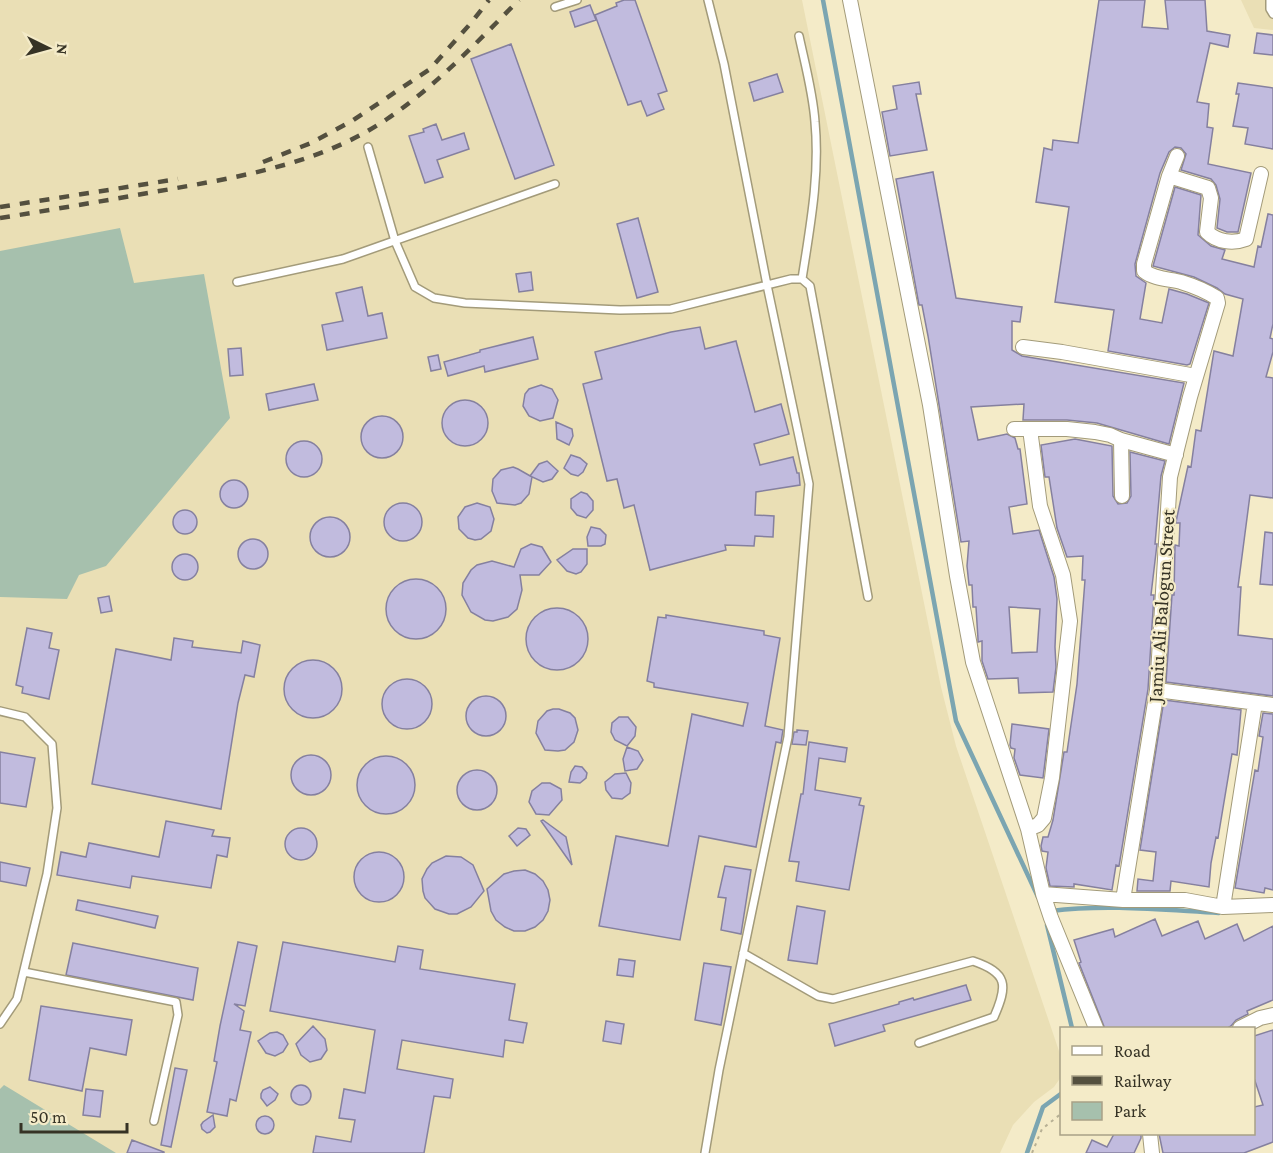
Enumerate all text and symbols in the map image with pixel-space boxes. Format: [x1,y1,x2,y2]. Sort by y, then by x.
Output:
north arrow [18,18,78,78]
text: N [53,43,71,56]
street label: Jamiu Ali Balogun Street [1143,508,1180,705]
legend [1060,1027,1255,1135]
text: Road [1114,1041,1151,1061]
text: Railway [1114,1071,1172,1091]
scale bar [21,1096,128,1134]
text: Park [1114,1101,1146,1121]
text: 50 m [30,1107,67,1127]

